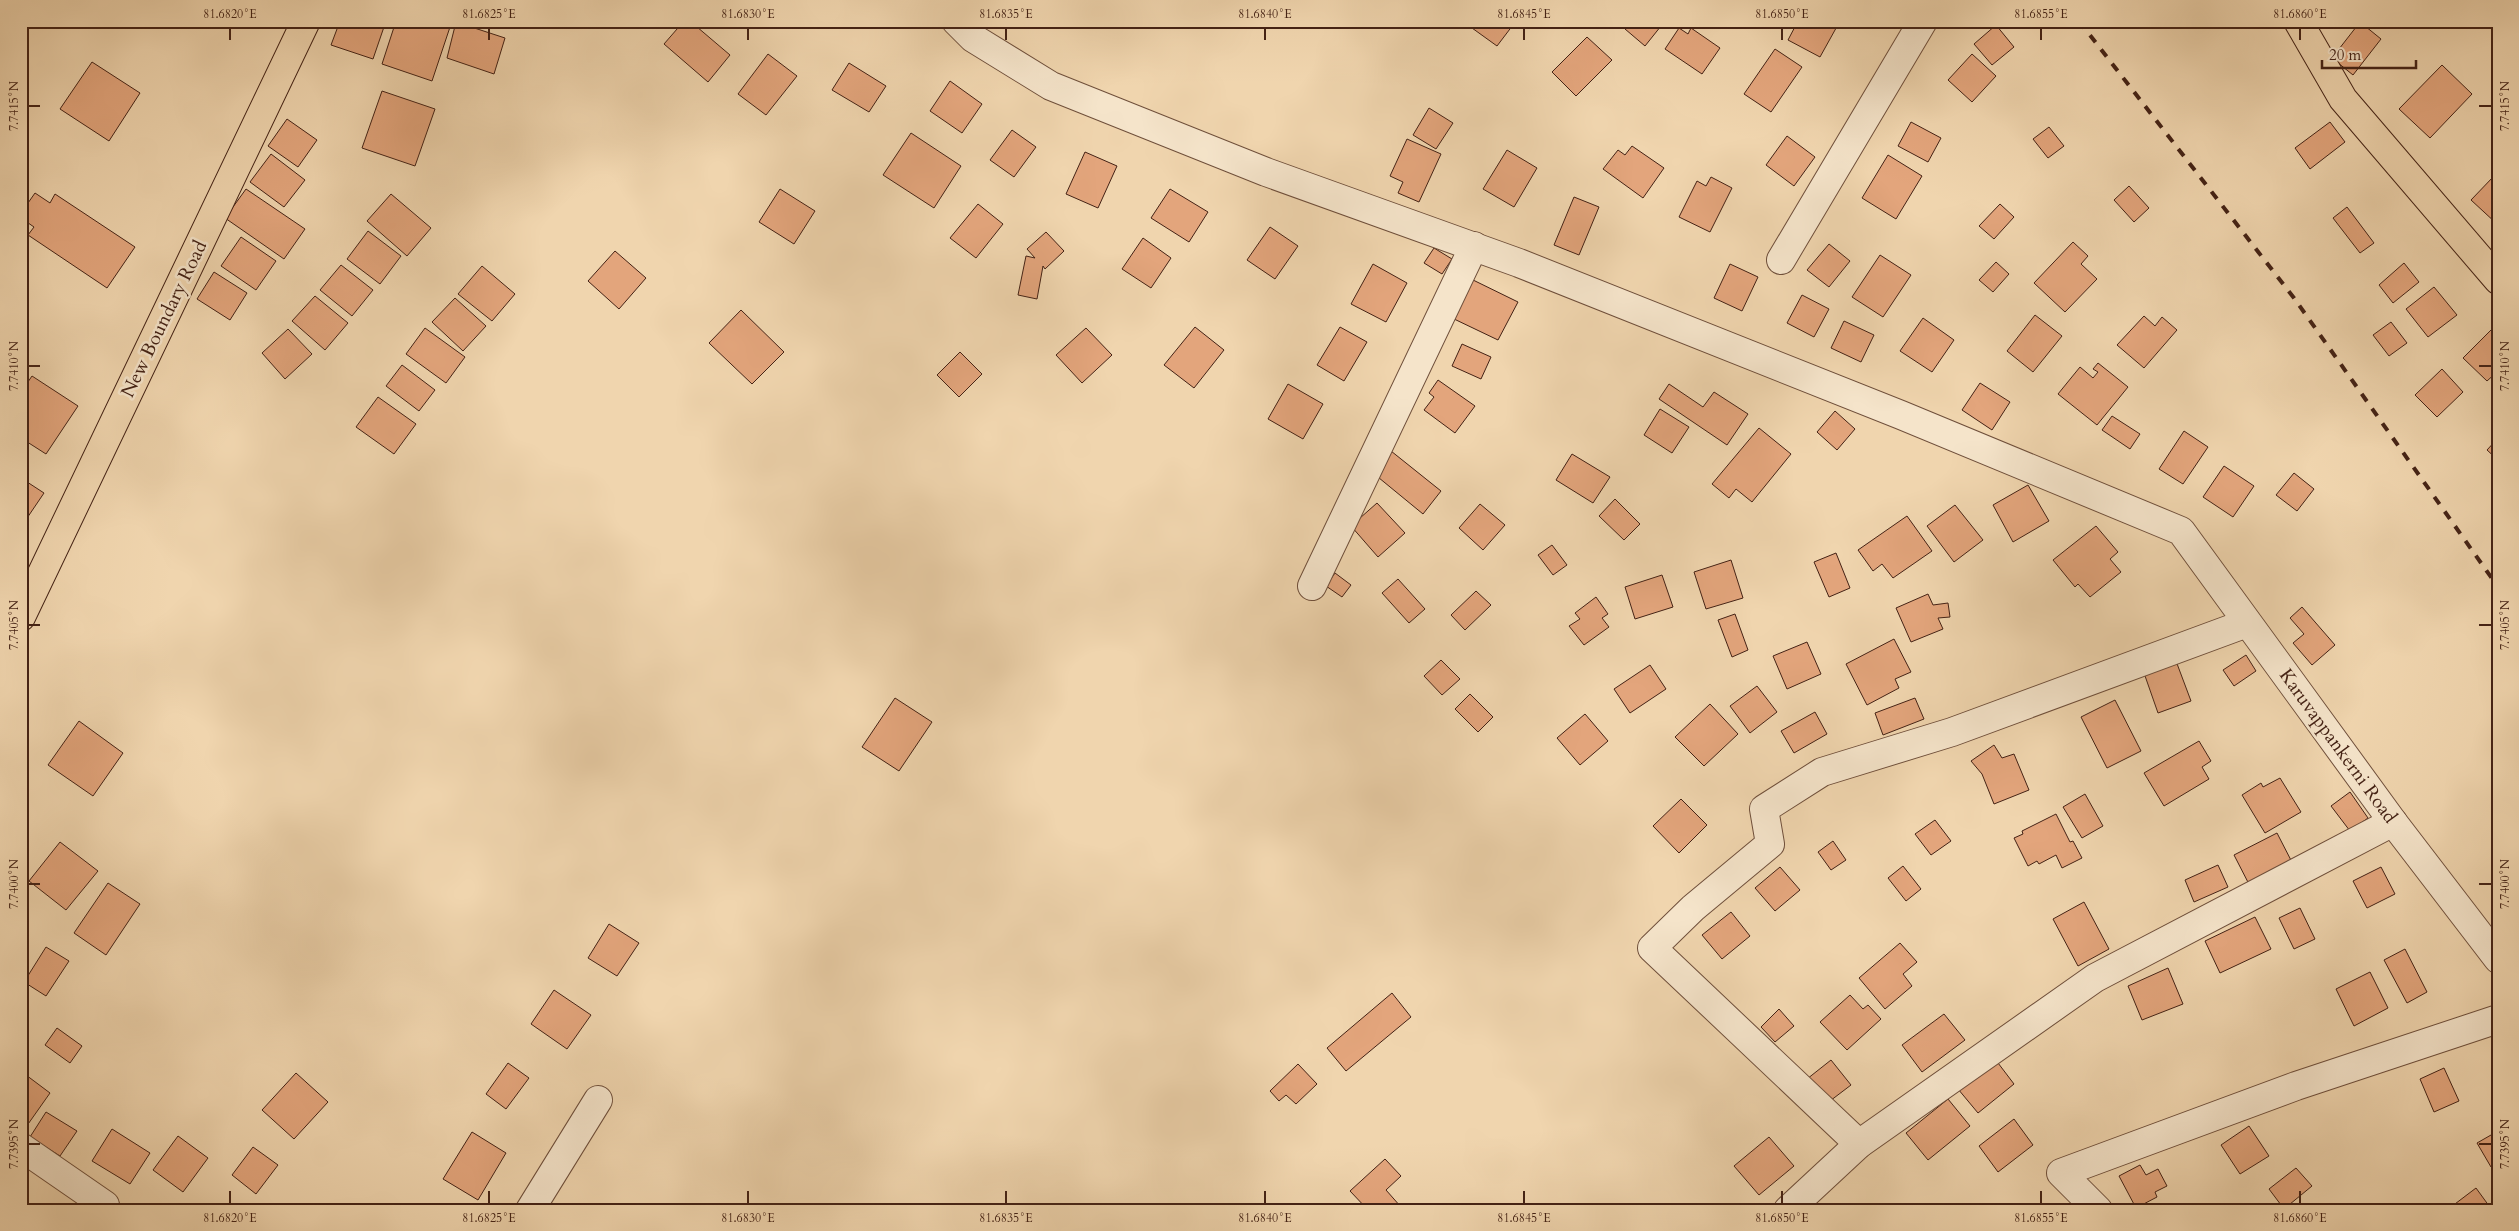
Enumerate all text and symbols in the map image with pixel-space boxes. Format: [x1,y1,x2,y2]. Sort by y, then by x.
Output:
text: 81.6820°E [203,6,257,22]
text: 81.6825°E [462,6,516,22]
text: 81.6830°E [721,6,775,22]
text: 81.6835°E [979,6,1033,22]
text: 81.6840°E [1238,6,1292,22]
text: 81.6845°E [1497,6,1551,22]
text: 81.6850°E [1755,6,1809,22]
text: 81.6855°E [2014,6,2068,22]
text: 81.6860°E [2273,6,2327,22]
scale bar [2322,38,2415,70]
text: 20 m [2329,45,2361,65]
text: 7.7415°N [6,80,22,131]
text: 7.7415°N [2497,80,2513,131]
street label: New Boundary Road [115,236,213,402]
text: 7.7410°N [6,340,22,391]
text: 7.7410°N [2497,340,2513,391]
text: 7.7405°N [6,599,22,650]
text: 7.7405°N [2497,599,2513,650]
street label: Karuvappankerni Road [2273,663,2403,829]
text: 7.7400°N [6,858,22,909]
text: 7.7400°N [2497,858,2513,909]
text: 7.7395°N [6,1118,22,1169]
text: 7.7395°N [2497,1118,2513,1169]
text: 81.6820°E [203,1210,257,1226]
text: 81.6825°E [462,1210,516,1226]
text: 81.6830°E [721,1210,775,1226]
text: 81.6835°E [979,1210,1033,1226]
text: 81.6840°E [1238,1210,1292,1226]
text: 81.6845°E [1497,1210,1551,1226]
text: 81.6850°E [1755,1210,1809,1226]
text: 81.6855°E [2014,1210,2068,1226]
text: 81.6860°E [2273,1210,2327,1226]

